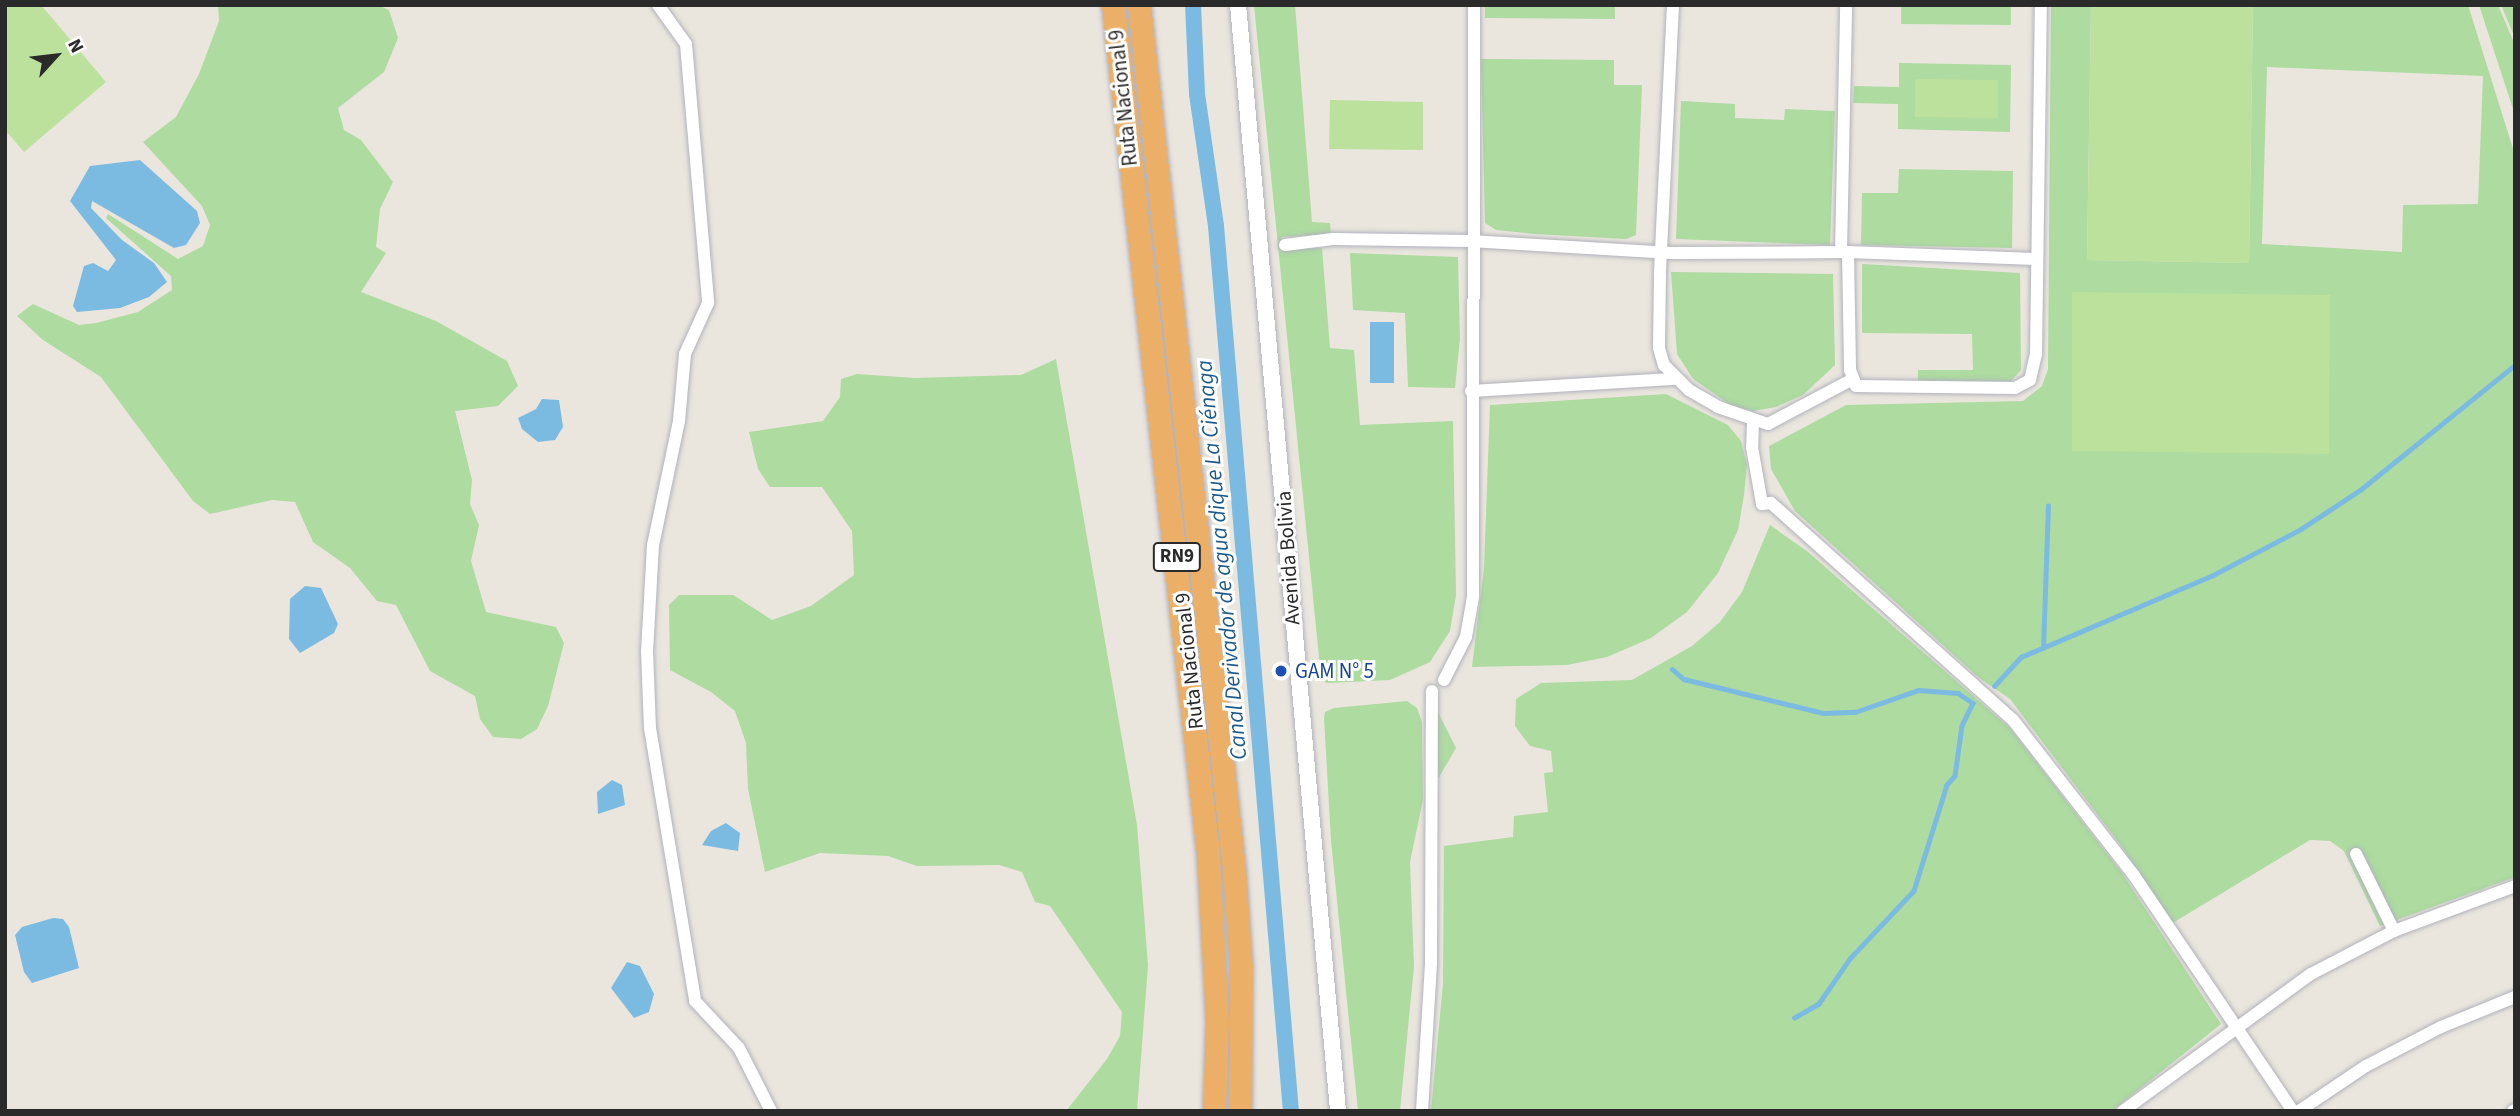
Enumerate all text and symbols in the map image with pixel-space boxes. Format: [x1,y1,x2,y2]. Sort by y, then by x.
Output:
north arrow [21,21,91,91]
street label: Ruta Nacional 9 [1103,28,1143,168]
text: N [60,34,90,58]
water label: Canal Derivador de agua dique La Ciénaga [1191,359,1253,761]
street label: Avenida Bolivia [1271,490,1305,626]
road number: RN9 [1152,542,1202,572]
street label: Ruta Nacional 9 [1169,591,1209,731]
place label: GAM N° 5 [1295,658,1374,684]
marker: GAM N° 5 [1273,663,1289,679]

